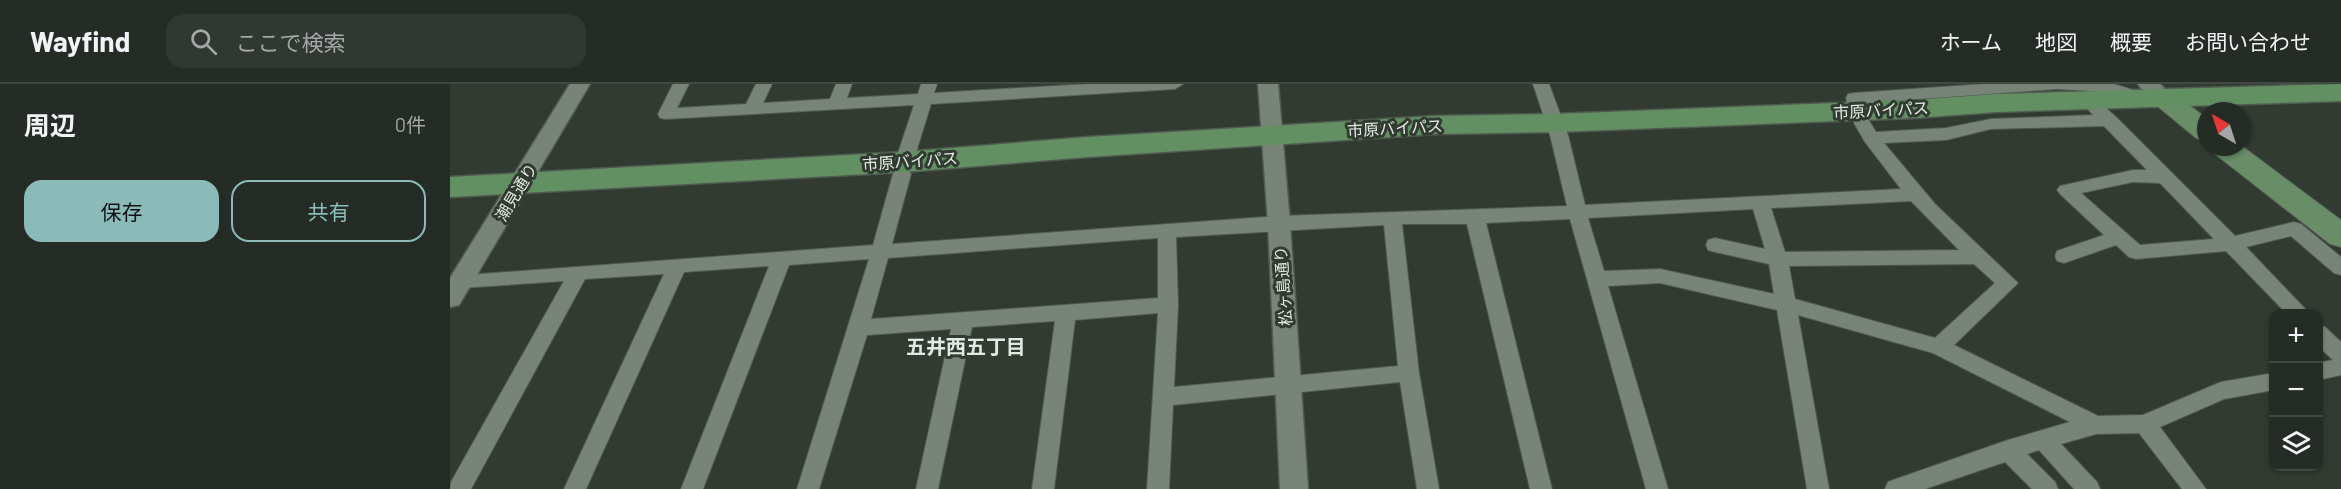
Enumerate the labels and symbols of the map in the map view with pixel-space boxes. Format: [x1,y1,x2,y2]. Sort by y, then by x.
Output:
street label: 市原バイパス [1833,98,1929,121]
north arrow [2197,102,2251,156]
street label: 市原バイパス [1347,116,1443,139]
street label: 市原バイパス [862,148,958,173]
street label: 潮見通り [491,159,540,224]
street label: 松ヶ島通り [1270,245,1295,327]
district label: 五井西五丁目 [906,334,1026,358]

